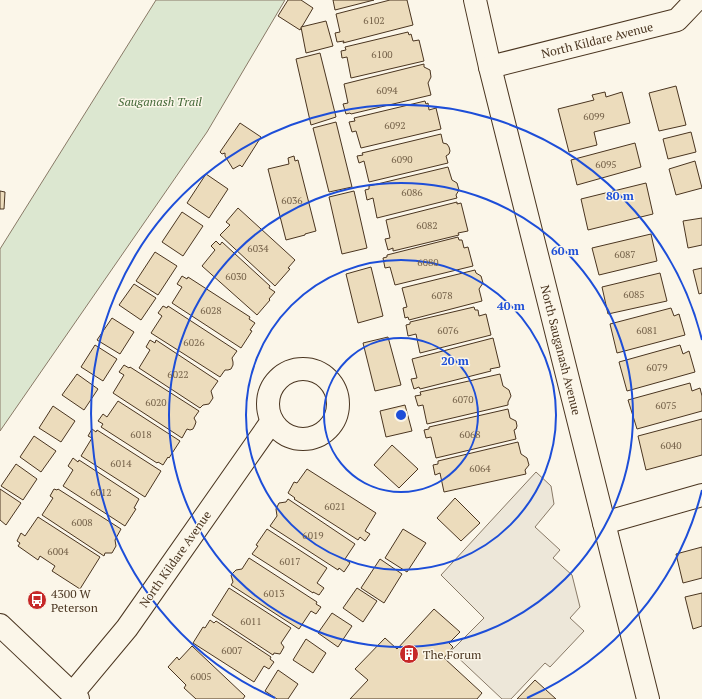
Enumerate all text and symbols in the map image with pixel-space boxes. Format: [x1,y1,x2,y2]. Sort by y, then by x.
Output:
house number: 6102 [363,14,385,27]
street label: North Kildare Avenue [540,19,654,61]
house number: 6100 [371,48,393,61]
house number: 6094 [376,84,398,97]
park label: Sauganash Trail [118,94,203,109]
house number: 6099 [583,110,605,123]
house number: 6092 [384,119,406,132]
house number: 6090 [391,153,413,166]
house number: 6095 [595,158,617,171]
house number: 6086 [401,186,423,199]
text: 80 m [606,188,634,203]
house number: 6036 [281,194,303,207]
house number: 6082 [416,219,438,232]
house number: 6034 [247,242,269,255]
text: 60 m [551,243,579,258]
house number: 6087 [614,248,636,261]
house number: 6080 [417,256,439,269]
house number: 6030 [225,270,247,283]
street label: North Sauganash Avenue [538,283,584,417]
house number: 6085 [623,288,645,301]
house number: 6078 [431,289,453,302]
text: 40 m [497,298,525,313]
house number: 6028 [200,304,222,317]
house number: 6076 [437,324,459,337]
house number: 6081 [636,324,658,337]
house number: 6026 [183,336,205,349]
text: 20 m [441,353,469,368]
house number: 6079 [646,361,668,374]
house number: 6022 [167,368,189,381]
house number: 6070 [452,393,474,406]
house number: 6020 [145,396,167,409]
house number: 6075 [655,399,677,412]
centre of rings [394,408,408,422]
house number: 6018 [130,428,152,441]
house number: 6068 [459,428,481,441]
house number: 6040 [660,439,682,452]
house number: 6014 [110,457,132,470]
house number: 6064 [469,462,491,475]
house number: 6012 [90,486,112,499]
house number: 6021 [324,500,346,513]
street label: North Kildare Avenue [136,508,214,610]
house number: 6008 [71,516,93,529]
house number: 6019 [302,529,324,542]
house number: 6004 [47,545,69,558]
house number: 6017 [279,555,301,568]
place label: 4300 W Peterson [51,586,98,615]
house number: 6013 [263,587,285,600]
bus stop icon: 4300 W Peterson [26,589,48,611]
house number: 6011 [240,615,262,628]
building icon: The Forum [398,643,420,665]
house number: 6007 [221,644,243,657]
place label: The Forum [423,647,482,662]
house number: 6005 [190,670,212,683]

